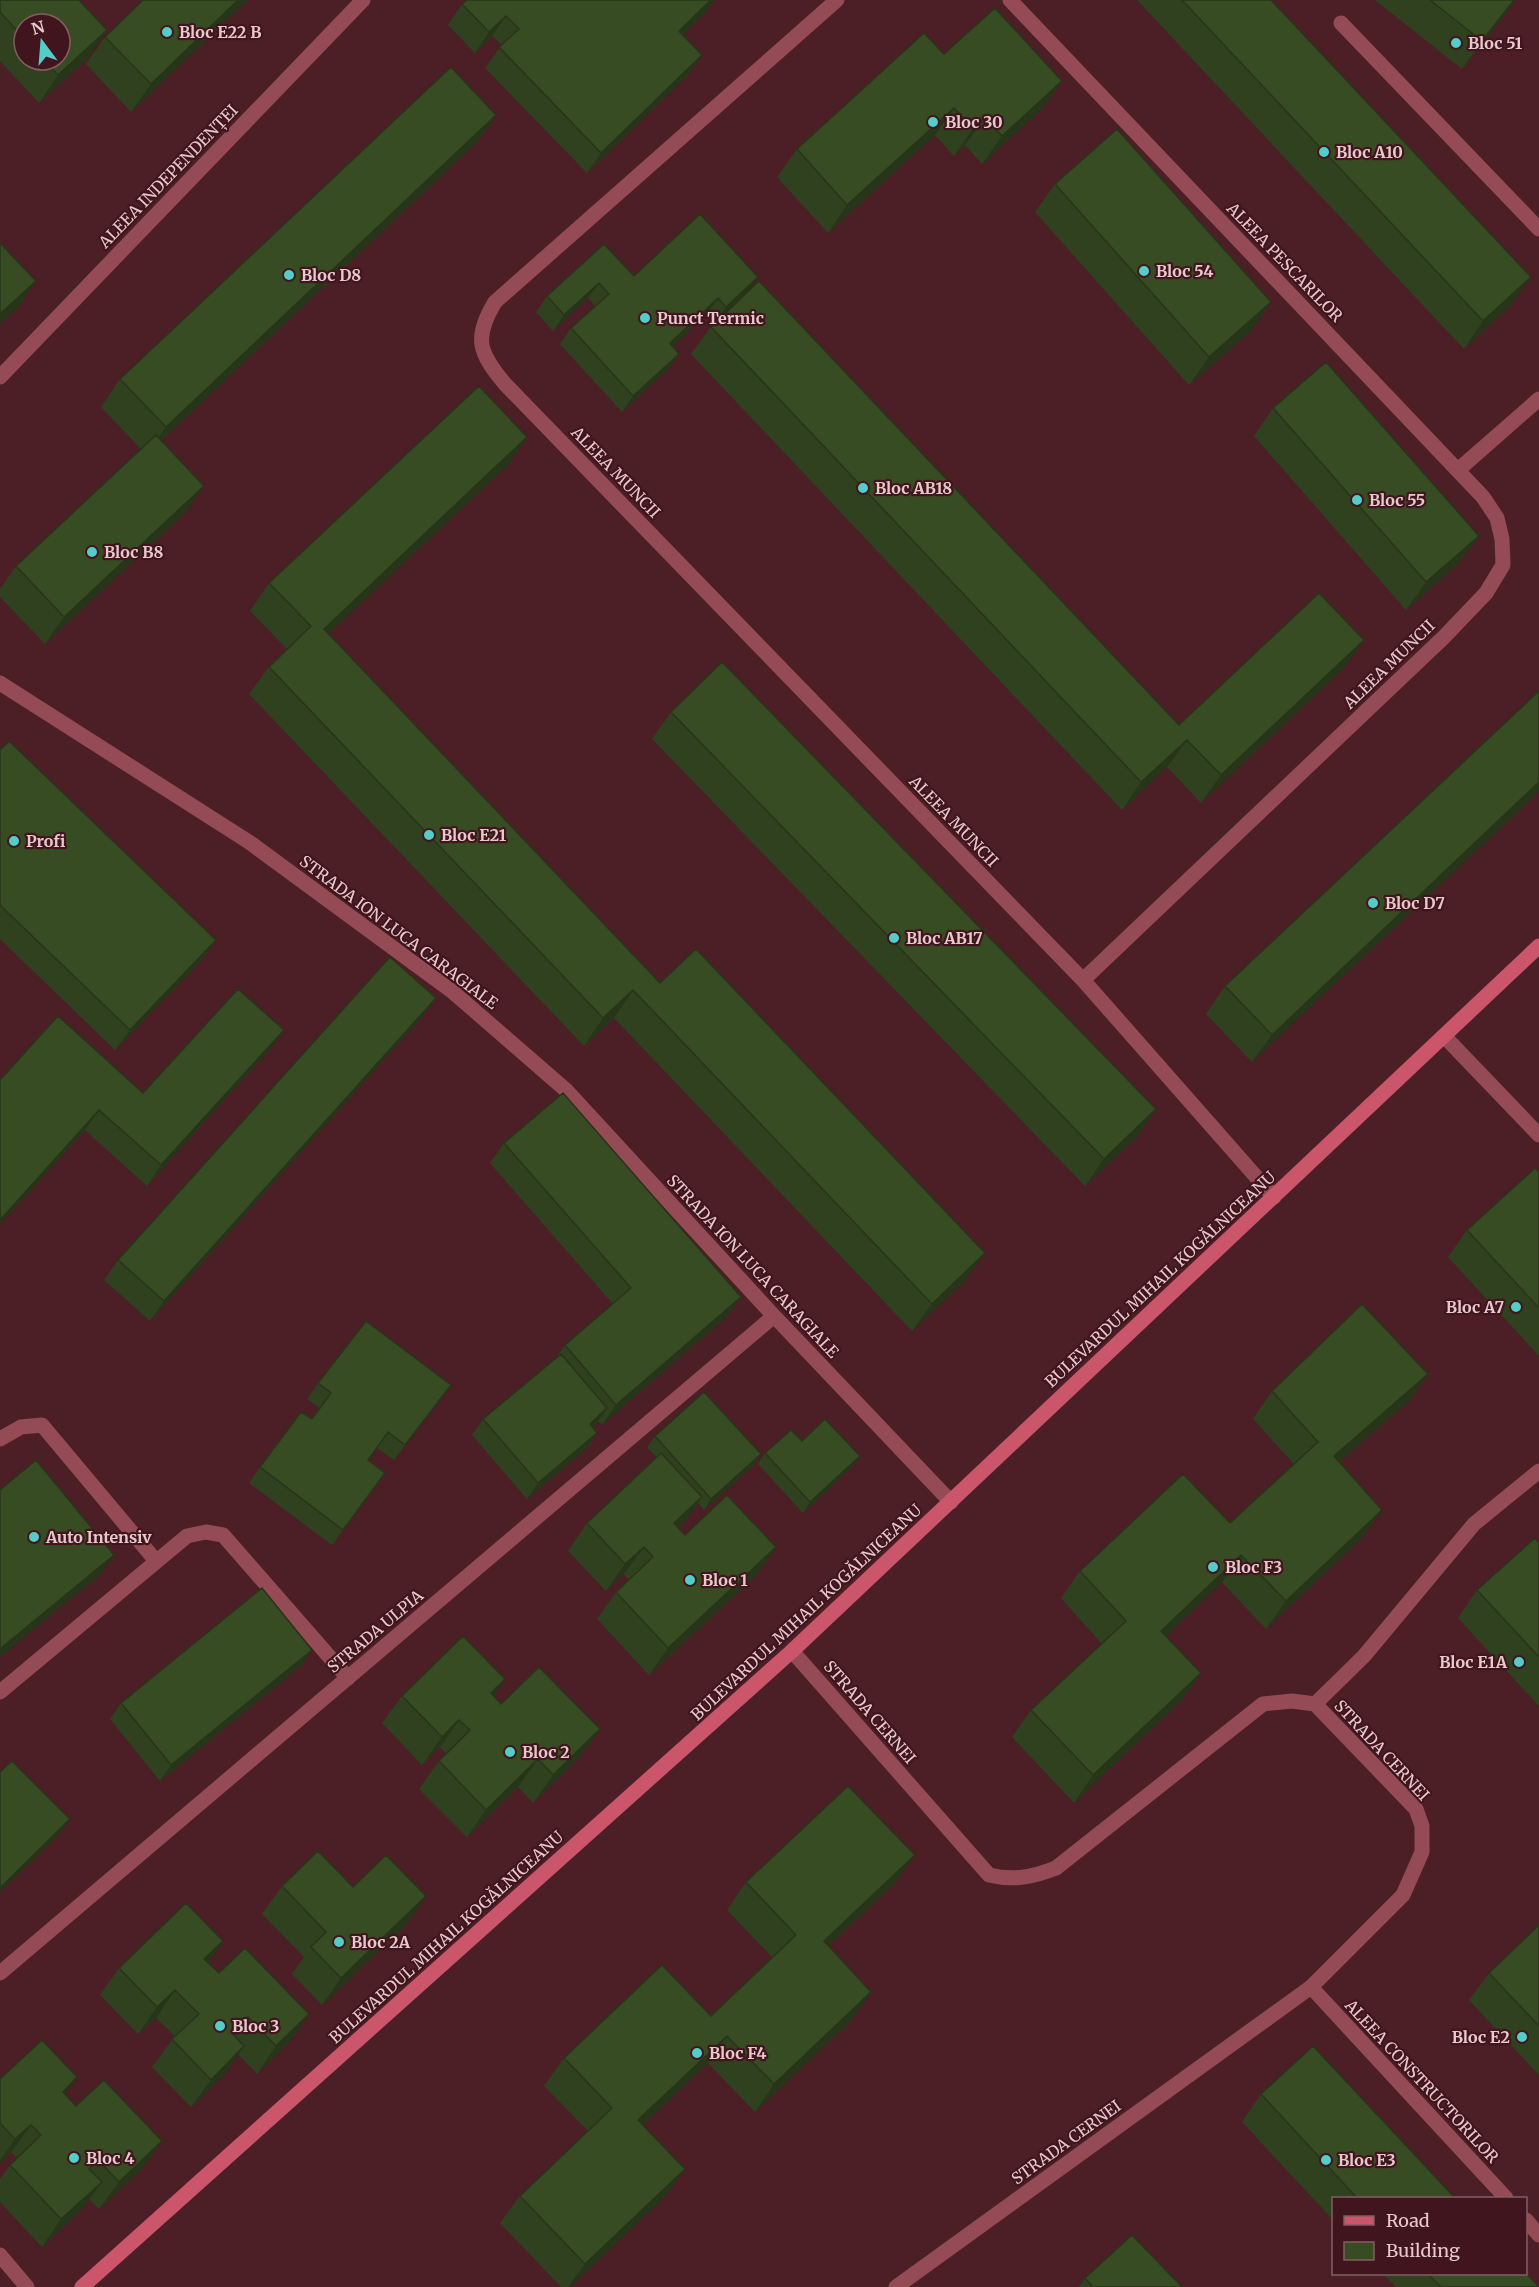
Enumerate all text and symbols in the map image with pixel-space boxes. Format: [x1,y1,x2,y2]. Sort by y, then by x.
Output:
north arrow [12,12,72,72]
text: N [29,16,47,39]
place label: Bloc E22 B [179,22,262,42]
marker: Bloc E22 B [160,25,174,39]
place label: Bloc 51 [1468,33,1523,53]
marker: Bloc 51 [1449,36,1463,50]
street label: ALEEA INDEPENDENȚEI [93,100,243,253]
place label: Bloc 30 [945,112,1003,132]
marker: Bloc 30 [926,115,940,129]
place label: Bloc A10 [1336,142,1403,162]
marker: Bloc A10 [1317,145,1331,159]
street label: ALEEA PESCARILOR [1222,198,1348,326]
place label: Bloc 54 [1156,261,1213,281]
marker: Bloc 54 [1137,264,1151,278]
place label: Bloc D8 [301,265,361,285]
marker: Bloc D8 [282,268,296,282]
place label: Punct Termic [657,308,764,328]
marker: Punct Termic [638,311,652,325]
street label: ALEEA MUNCII [567,421,665,522]
place label: Bloc AB18 [875,478,952,498]
marker: Bloc AB18 [856,481,870,495]
place label: Bloc 55 [1369,490,1425,510]
marker: Bloc 55 [1350,493,1364,507]
place label: Bloc B8 [104,542,164,562]
marker: Bloc B8 [85,545,99,559]
street label: ALEEA MUNCII [1338,615,1439,713]
street label: ALEEA MUNCII [905,770,1003,871]
place label: Bloc E21 [441,825,507,845]
marker: Bloc E21 [422,828,436,842]
place label: Profi [26,831,65,851]
marker: Profi [7,834,21,848]
street label: STRADA ION LUCA CARAGIALE [296,851,503,1014]
place label: Bloc D7 [1385,893,1445,913]
marker: Bloc D7 [1366,896,1380,910]
place label: Bloc AB17 [906,928,983,948]
marker: Bloc AB17 [887,931,901,945]
street label: BULEVARDUL MIHAIL KOGĂLNICEANU [1041,1167,1280,1391]
street label: STRADA ION LUCA CARAGIALE [663,1170,844,1362]
place label: Bloc A7 [1446,1297,1504,1317]
marker: Bloc A7 [1509,1300,1523,1314]
street label: BULEVARDUL MIHAIL KOGĂLNICEANU [687,1500,926,1724]
place label: Auto Intensiv [45,1527,152,1547]
marker: Auto Intensiv [27,1530,41,1544]
place label: Bloc F3 [1225,1557,1282,1577]
marker: Bloc F3 [1206,1560,1220,1574]
place label: Bloc 1 [702,1570,748,1590]
marker: Bloc 1 [683,1573,697,1587]
street label: STRADA ULPIA [323,1585,428,1677]
place label: Bloc E1A [1439,1652,1508,1672]
marker: Bloc E1A [1512,1655,1526,1669]
street label: STRADA CERNEI [820,1656,920,1768]
street label: STRADA CERNEI [1330,1696,1434,1804]
place label: Bloc 2 [522,1742,570,1762]
marker: Bloc 2 [503,1745,517,1759]
street label: BULEVARDUL MIHAIL KOGĂLNICEANU [325,1826,567,2047]
place label: Bloc 2A [351,1932,411,1952]
marker: Bloc 2A [332,1935,346,1949]
street label: ALEEA CONSTRUCTORILOR [1340,1994,1504,2167]
place label: Bloc 3 [232,2016,279,2036]
marker: Bloc 3 [213,2019,227,2033]
place label: Bloc E2 [1452,2027,1510,2047]
marker: Bloc E2 [1515,2030,1529,2044]
place label: Bloc F4 [709,2043,766,2063]
marker: Bloc F4 [690,2046,704,2060]
street label: STRADA CERNEI [1007,2096,1125,2188]
place label: Bloc 4 [86,2148,134,2168]
place label: Bloc E3 [1338,2150,1396,2170]
marker: Bloc 4 [67,2151,81,2165]
marker: Bloc E3 [1319,2153,1333,2167]
legend [1332,2197,1527,2275]
text: Road [1386,2209,1430,2232]
text: Building [1386,2239,1460,2262]

